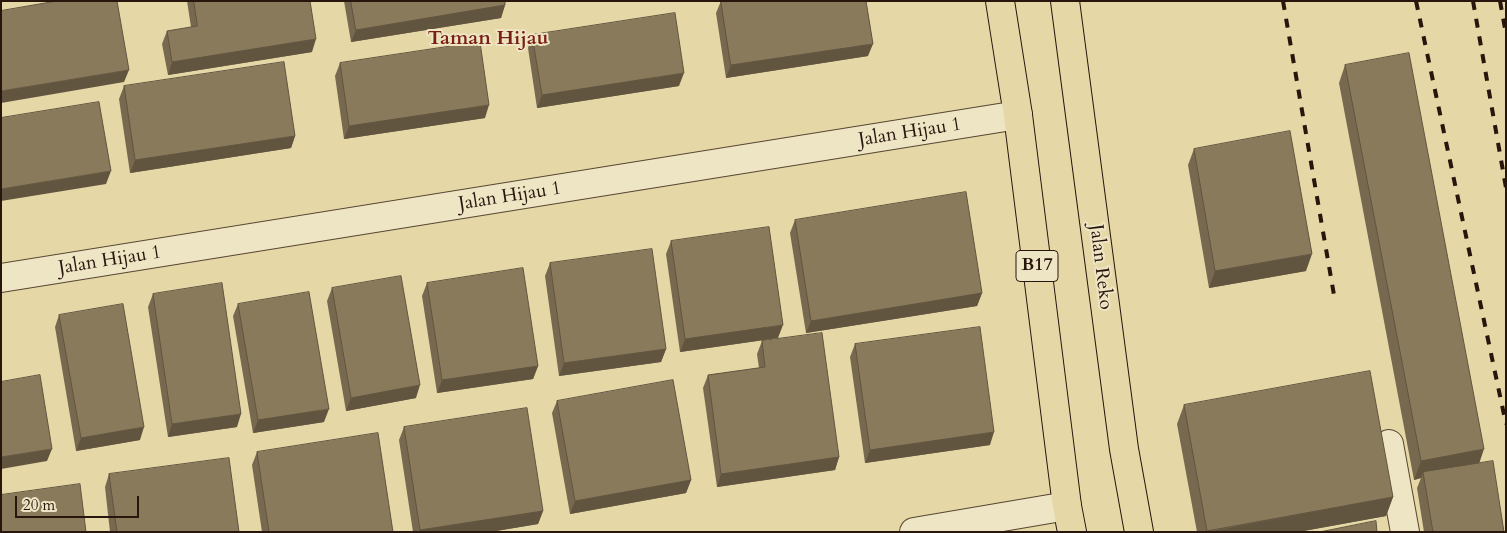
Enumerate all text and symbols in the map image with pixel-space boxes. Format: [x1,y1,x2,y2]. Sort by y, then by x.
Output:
district label: Taman Hijau [428,27,548,51]
street label: Jalan Hijau 1 [857,114,963,152]
street label: Jalan Hijau 1 [457,178,563,216]
street label: Jalan Reko [1083,223,1117,311]
street label: Jalan Hijau 1 [57,242,163,280]
road number: B17 [1016,250,1058,282]
scale bar [18,486,141,518]
text: 20 m [23,495,55,515]

